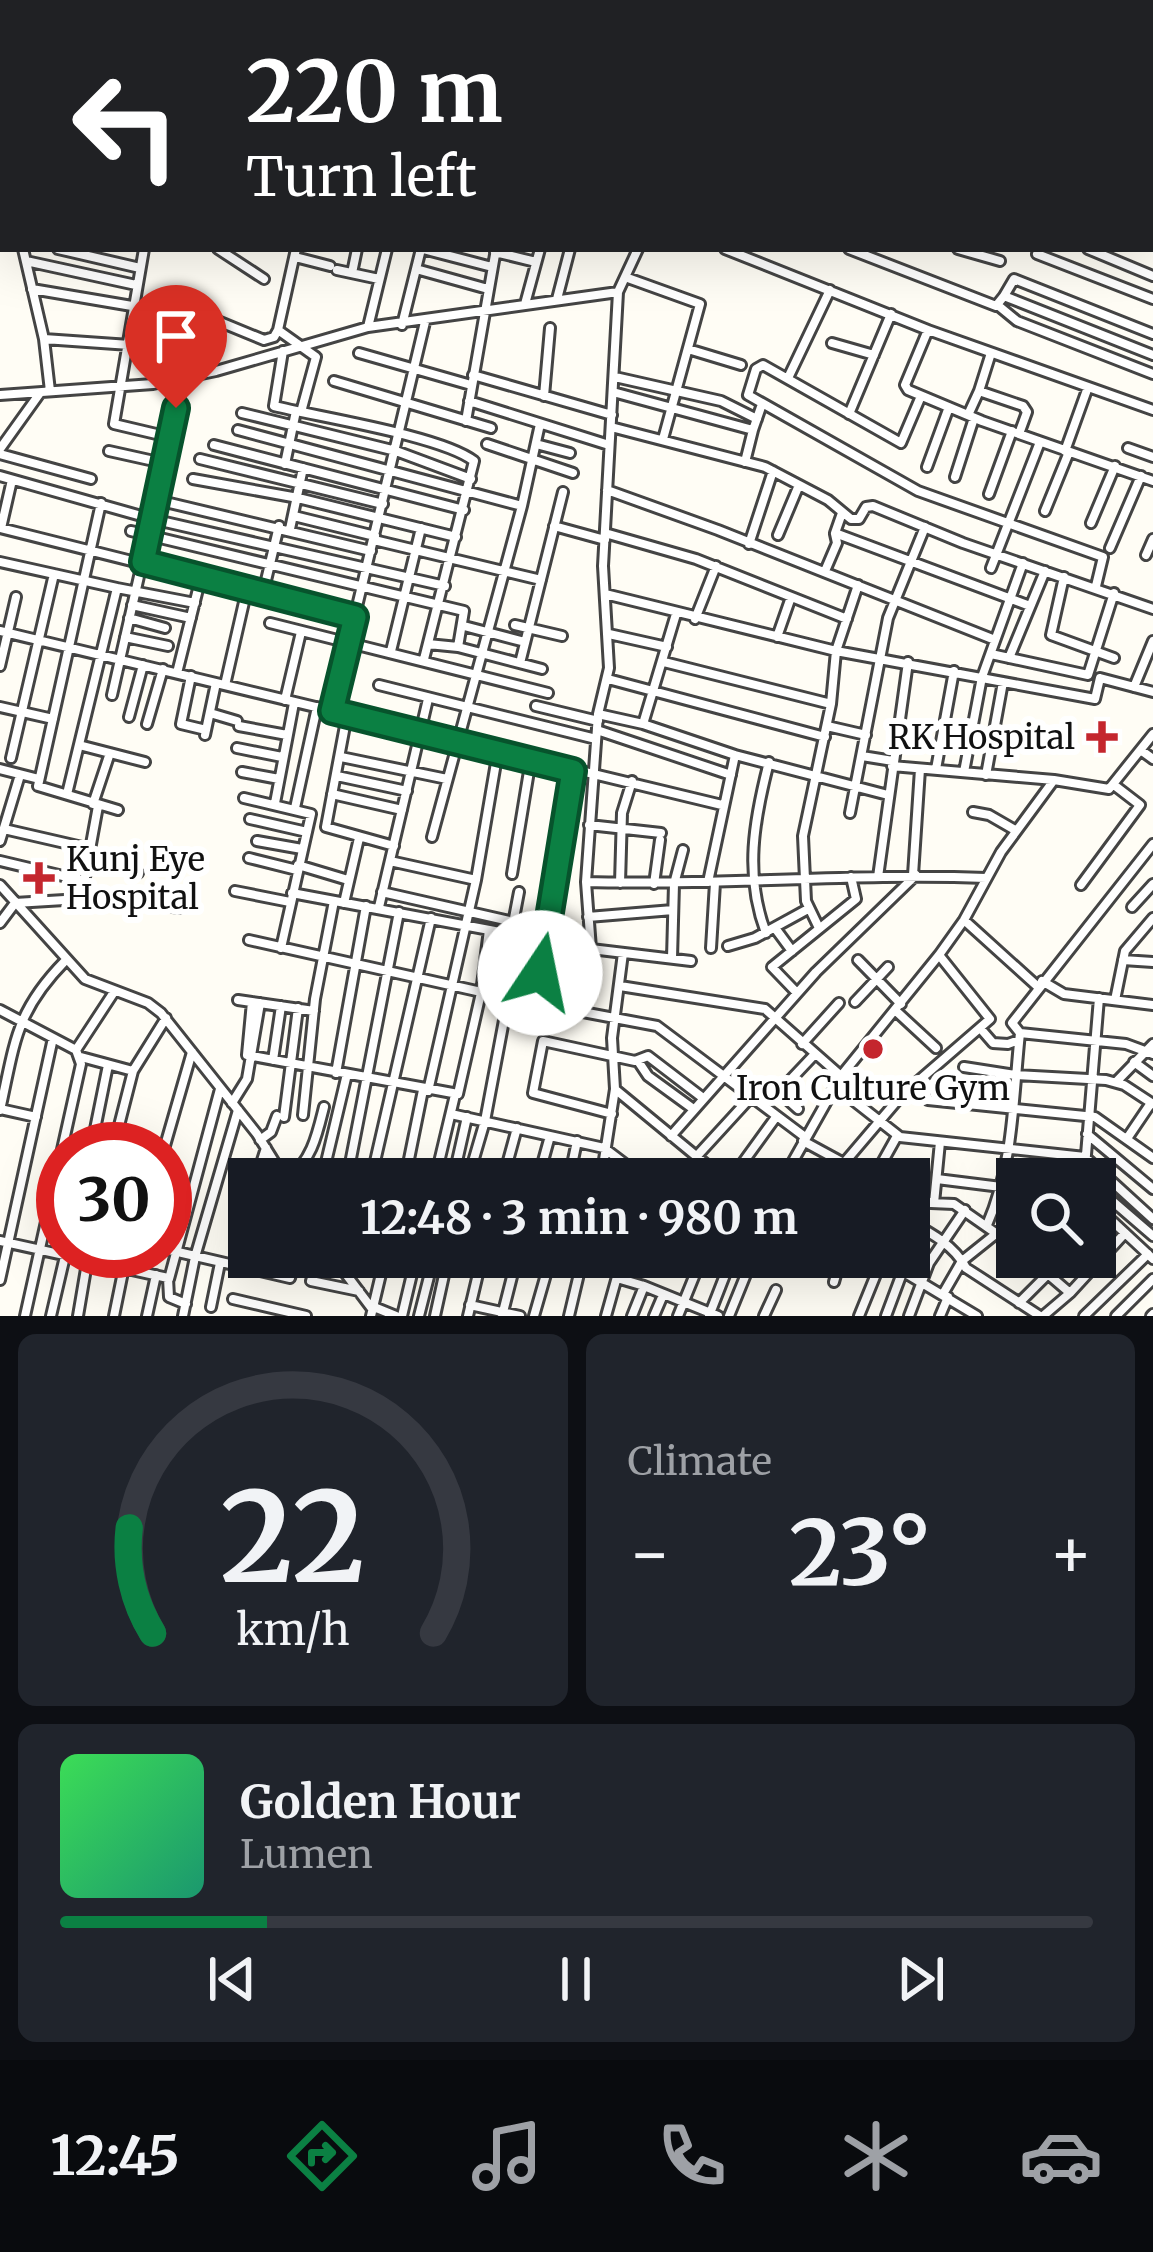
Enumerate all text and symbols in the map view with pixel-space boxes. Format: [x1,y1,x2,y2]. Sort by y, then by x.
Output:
text: 220 m [246,39,503,145]
icon: left [48,48,204,204]
text: Turn left [246,143,477,211]
pin [125,285,227,408]
icon: arrive [143,303,209,369]
place label: RK Hospital [888,717,1075,758]
marker: RK Hospital [1086,721,1118,753]
place label: Kunj Eye Hospital [66,839,205,918]
marker: Kunj Eye Hospital [23,862,55,894]
position arrow [477,910,603,1036]
marker: Iron Culture Gym [860,1036,886,1062]
place label: Iron Culture Gym [736,1068,1010,1109]
speed limit sign: 30 [36,1122,192,1278]
map controls [996,1158,1116,1278]
button: search [996,1158,1116,1278]
text: 12:48 · 3 min · 980 m [360,1190,798,1246]
text: Climate [628,1437,772,1486]
text: 22 [220,1459,365,1616]
text: 23° [789,1496,932,1610]
text: − [628,1512,672,1595]
text: + [1049,1512,1093,1595]
text: km/h [236,1603,350,1657]
text: Golden Hour [240,1774,521,1830]
text: Lumen [240,1830,373,1879]
icon: previous [199,1946,265,2012]
icon: pause [543,1946,609,2012]
icon: next [888,1946,954,2012]
icon: directions [280,2114,364,2198]
icon: music [465,2114,549,2198]
icon: phone [650,2114,734,2198]
icon: climate [834,2114,918,2198]
icon: car [1019,2114,1103,2198]
text: 12:45 [50,2122,180,2190]

